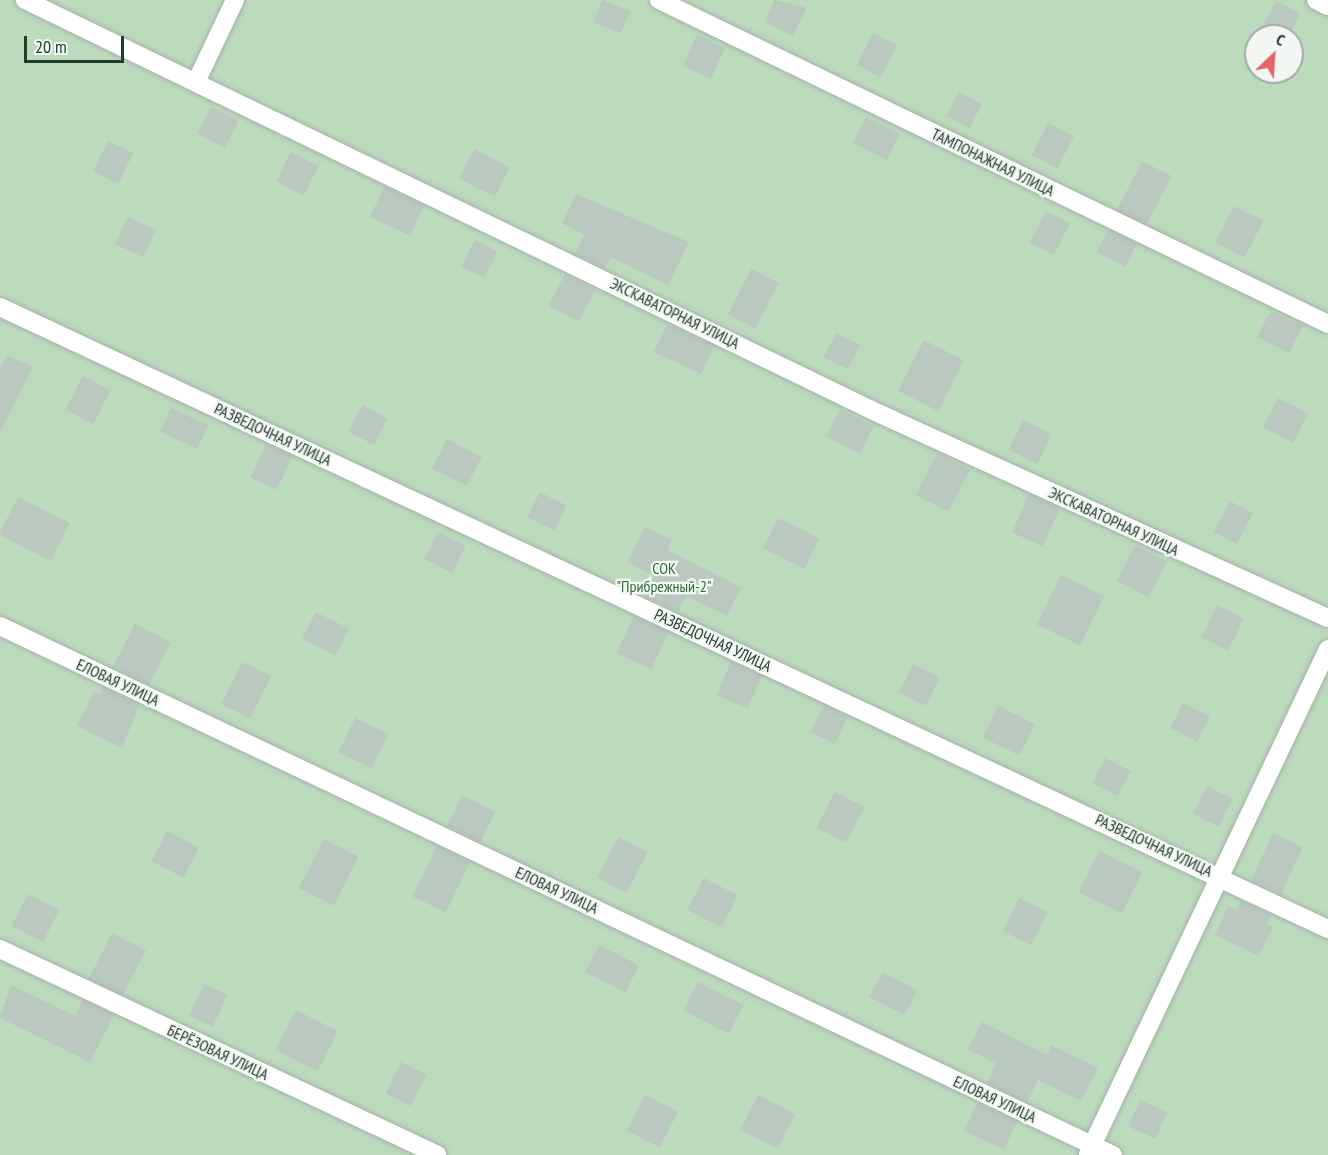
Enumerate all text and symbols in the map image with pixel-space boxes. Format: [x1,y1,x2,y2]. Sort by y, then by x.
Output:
scale bar [27,24,128,62]
north arrow [1244,24,1304,84]
text: С [1273,29,1288,50]
text: 20 m [35,35,67,58]
street label: ТАМПОНАЖНАЯ УЛИЦА [928,124,1058,200]
street label: ЭКСКАВАТОРНАЯ УЛИЦА [607,273,743,353]
street label: РАЗВЕДОЧНАЯ УЛИЦА [211,398,335,470]
street label: ЭКСКАВАТОРНАЯ УЛИЦА [1046,482,1182,560]
park label: СОК "Прибрежный-2" [617,558,711,596]
street label: РАЗВЕДОЧНАЯ УЛИЦА [651,604,775,676]
street label: ЕЛОВАЯ УЛИЦА [73,654,163,710]
street label: РАЗВЕДОЧНАЯ УЛИЦА [1092,809,1216,881]
street label: ЕЛОВАЯ УЛИЦА [512,862,602,918]
street label: БЕРЁЗОВАЯ УЛИЦА [164,1020,272,1084]
street label: ЕЛОВАЯ УЛИЦА [950,1071,1040,1127]

